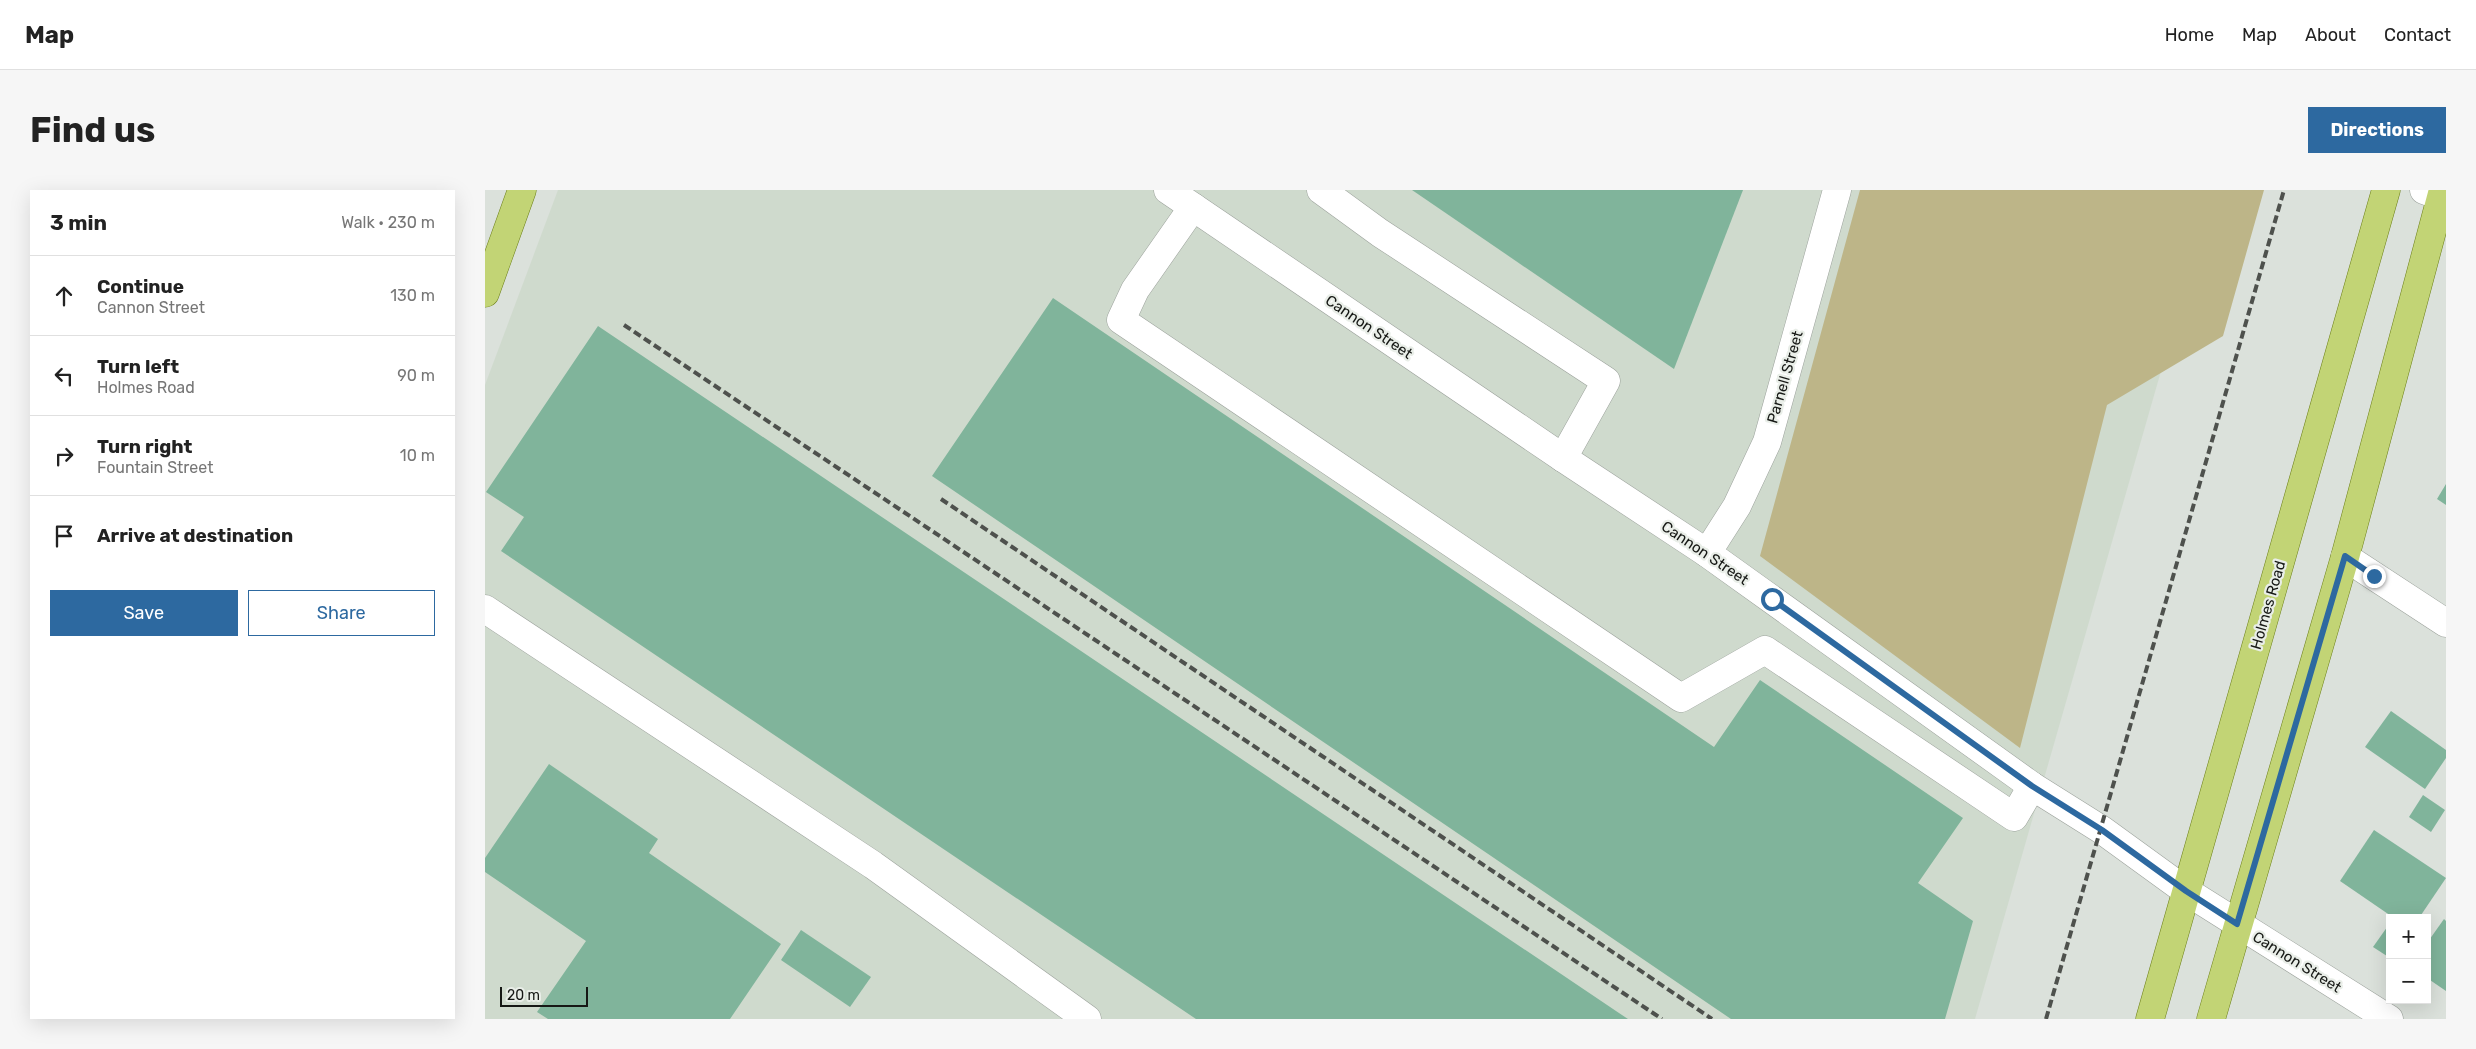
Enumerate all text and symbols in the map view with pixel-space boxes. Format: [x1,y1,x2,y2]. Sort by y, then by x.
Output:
text: Map [25,21,74,49]
text: Home [2165,24,2214,46]
text: Map [2242,24,2277,46]
text: About [2305,24,2356,46]
text: Contact [2384,24,2451,46]
button: Directions [2308,107,2446,153]
text: Find us [30,109,155,151]
text: 3 min [50,210,107,235]
text: Walk · 230 m [341,213,435,232]
text: Continue [97,275,184,298]
icon: ahead [50,282,78,310]
text: 130 m [390,286,435,305]
street label: Cannon Street [1322,291,1416,363]
text: Cannon Street [97,298,205,317]
street label: Parnell Street [1763,329,1807,425]
text: Turn left [97,355,179,378]
icon: left [50,362,78,390]
text: 90 m [397,366,435,385]
text: Holmes Road [97,378,195,397]
text: Turn right [97,435,192,458]
icon: right [50,442,78,470]
text: 10 m [400,446,435,465]
text: Fountain Street [97,458,213,477]
street label: Cannon Street [1658,517,1752,589]
icon: arrive [50,522,78,550]
text: Arrive at destination [97,524,293,547]
street label: Holmes Road [2247,559,2289,651]
route end [2363,565,2386,588]
route start [1761,588,1784,611]
button: Save [50,590,238,636]
button: Share [248,590,435,636]
map controls [2386,914,2431,1004]
button: + [2386,914,2431,959]
street label: Cannon Street [2249,928,2345,997]
button: − [2386,959,2431,1004]
scale bar [500,984,587,1007]
text: 20 m [507,987,540,1004]

